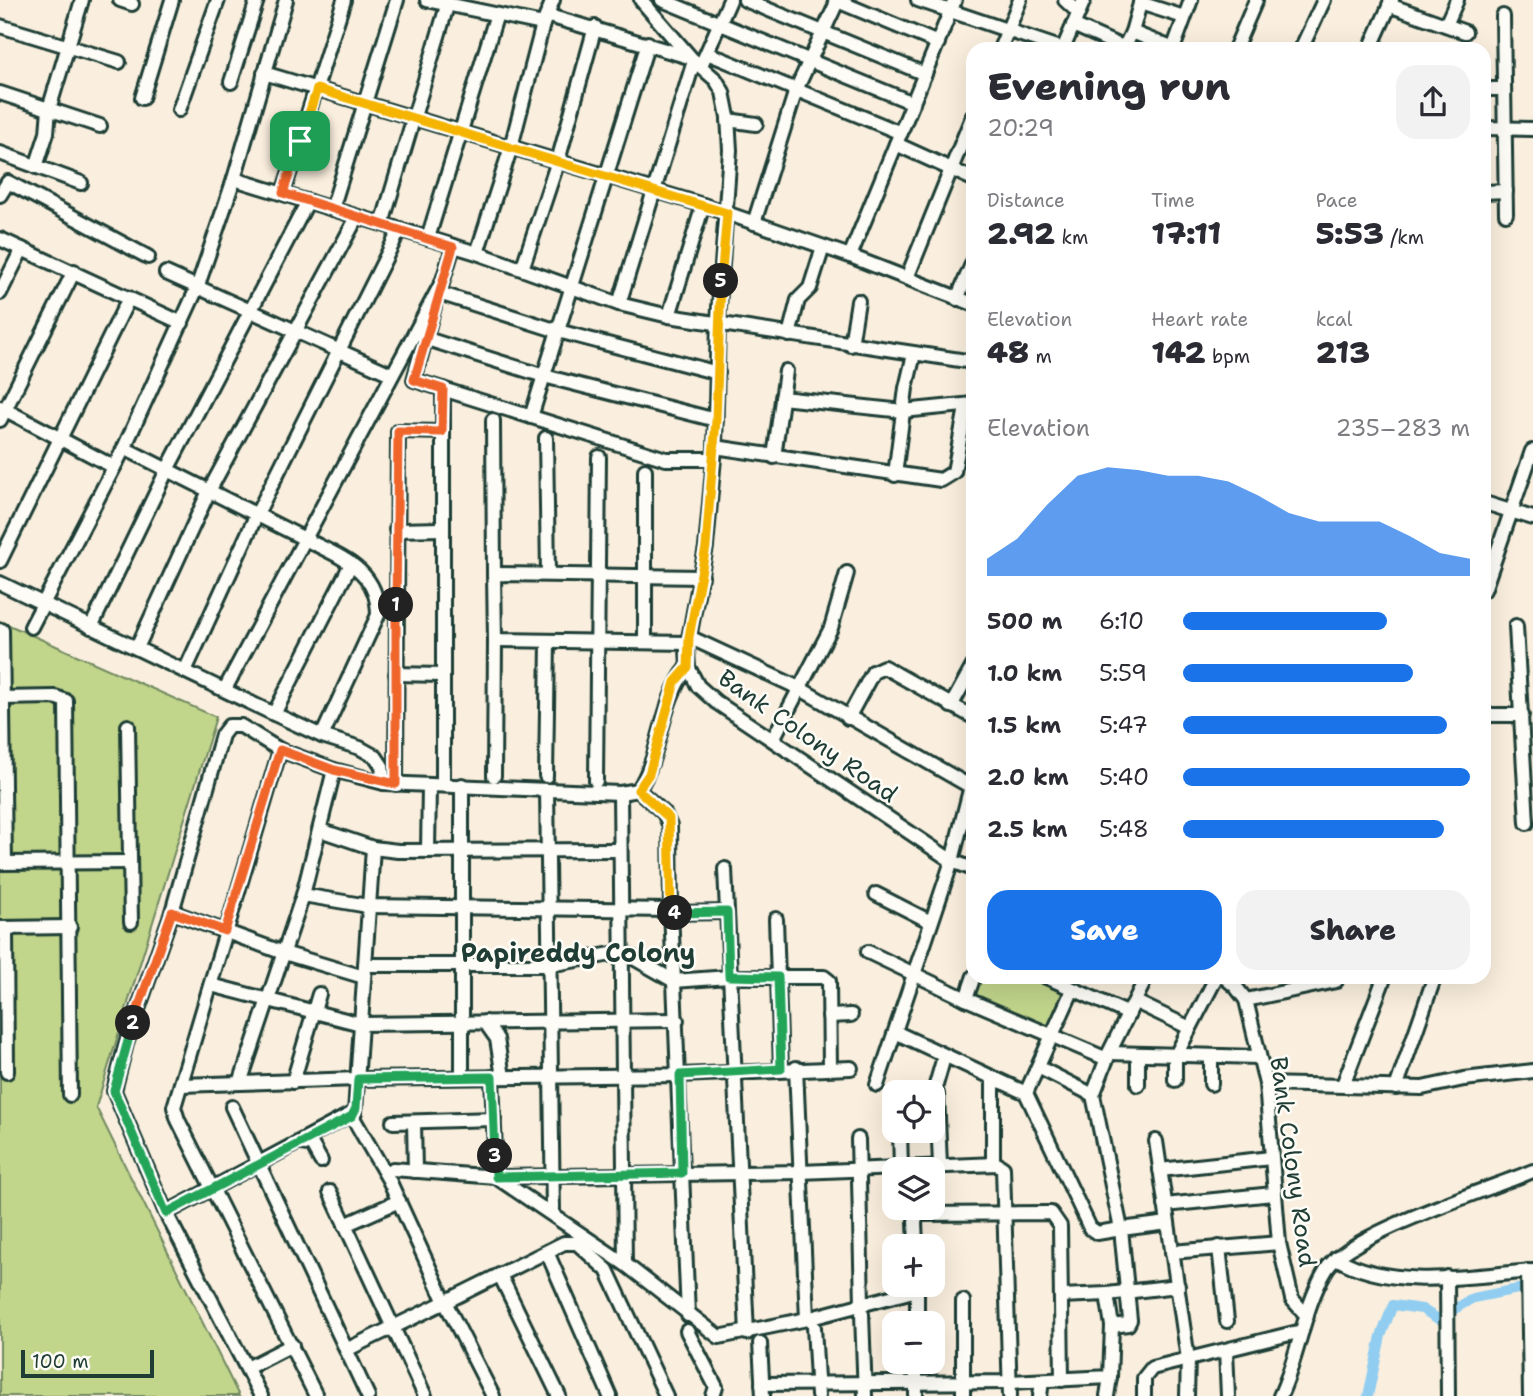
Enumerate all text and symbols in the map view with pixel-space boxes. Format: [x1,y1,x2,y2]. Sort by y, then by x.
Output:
text: Evening run [987,61,1230,112]
button: share [1396,65,1470,139]
pin [270,111,330,171]
text: 20:29 [987,113,1054,143]
icon: arrive [281,122,319,160]
text: Distance [987,188,1065,213]
text: Time [1151,188,1195,213]
text: Pace [1316,188,1357,213]
text: 2.92 [987,213,1055,254]
text: 17:11 [1151,213,1221,254]
text: 5:53 [1316,213,1384,254]
text: km [1055,225,1088,250]
text: /km [1384,225,1424,250]
pin: 5 [704,264,738,298]
text: 5 [715,268,726,293]
text: Elevation [987,307,1072,332]
text: Heart rate [1151,307,1248,332]
text: kcal [1316,307,1353,332]
text: 48 [987,332,1029,373]
text: 142 [1151,332,1205,373]
text: 213 [1316,332,1370,373]
text: m [1029,344,1052,369]
text: bpm [1205,344,1250,369]
text: Elevation [987,413,1090,443]
text: 235–283 m [1335,413,1470,443]
pin: 1 [378,588,414,622]
text: 1 [391,592,400,617]
text: 500 m [987,606,1062,636]
text: 6:10 [1099,606,1144,636]
text: 1.0 km [987,658,1062,688]
text: 5:59 [1099,658,1147,688]
street label: Bank Colony Road [712,662,904,810]
text: 1.5 km [987,710,1061,740]
text: 5:47 [1099,710,1148,740]
text: 2.0 km [987,762,1069,792]
text: 5:40 [1099,762,1149,792]
text: 2.5 km [987,814,1068,844]
text: 5:48 [1099,814,1149,844]
button: Save [987,890,1222,970]
button: Share [1236,890,1470,970]
pin: 4 [658,895,692,930]
text: 4 [668,900,681,925]
district label: Papireddy Colony [461,935,695,970]
pin: 2 [116,1006,150,1040]
text: 2 [126,1010,139,1035]
street label: Bank Colony Road [1262,1055,1324,1269]
map controls [882,1080,945,1374]
button: locate [882,1080,945,1143]
pin: 3 [477,1138,512,1174]
text: 3 [488,1143,501,1168]
button: layers [882,1157,945,1220]
button: + [882,1234,945,1297]
button: − [882,1311,945,1374]
scale bar [21,1347,154,1379]
text: 100 m [32,1349,89,1374]

